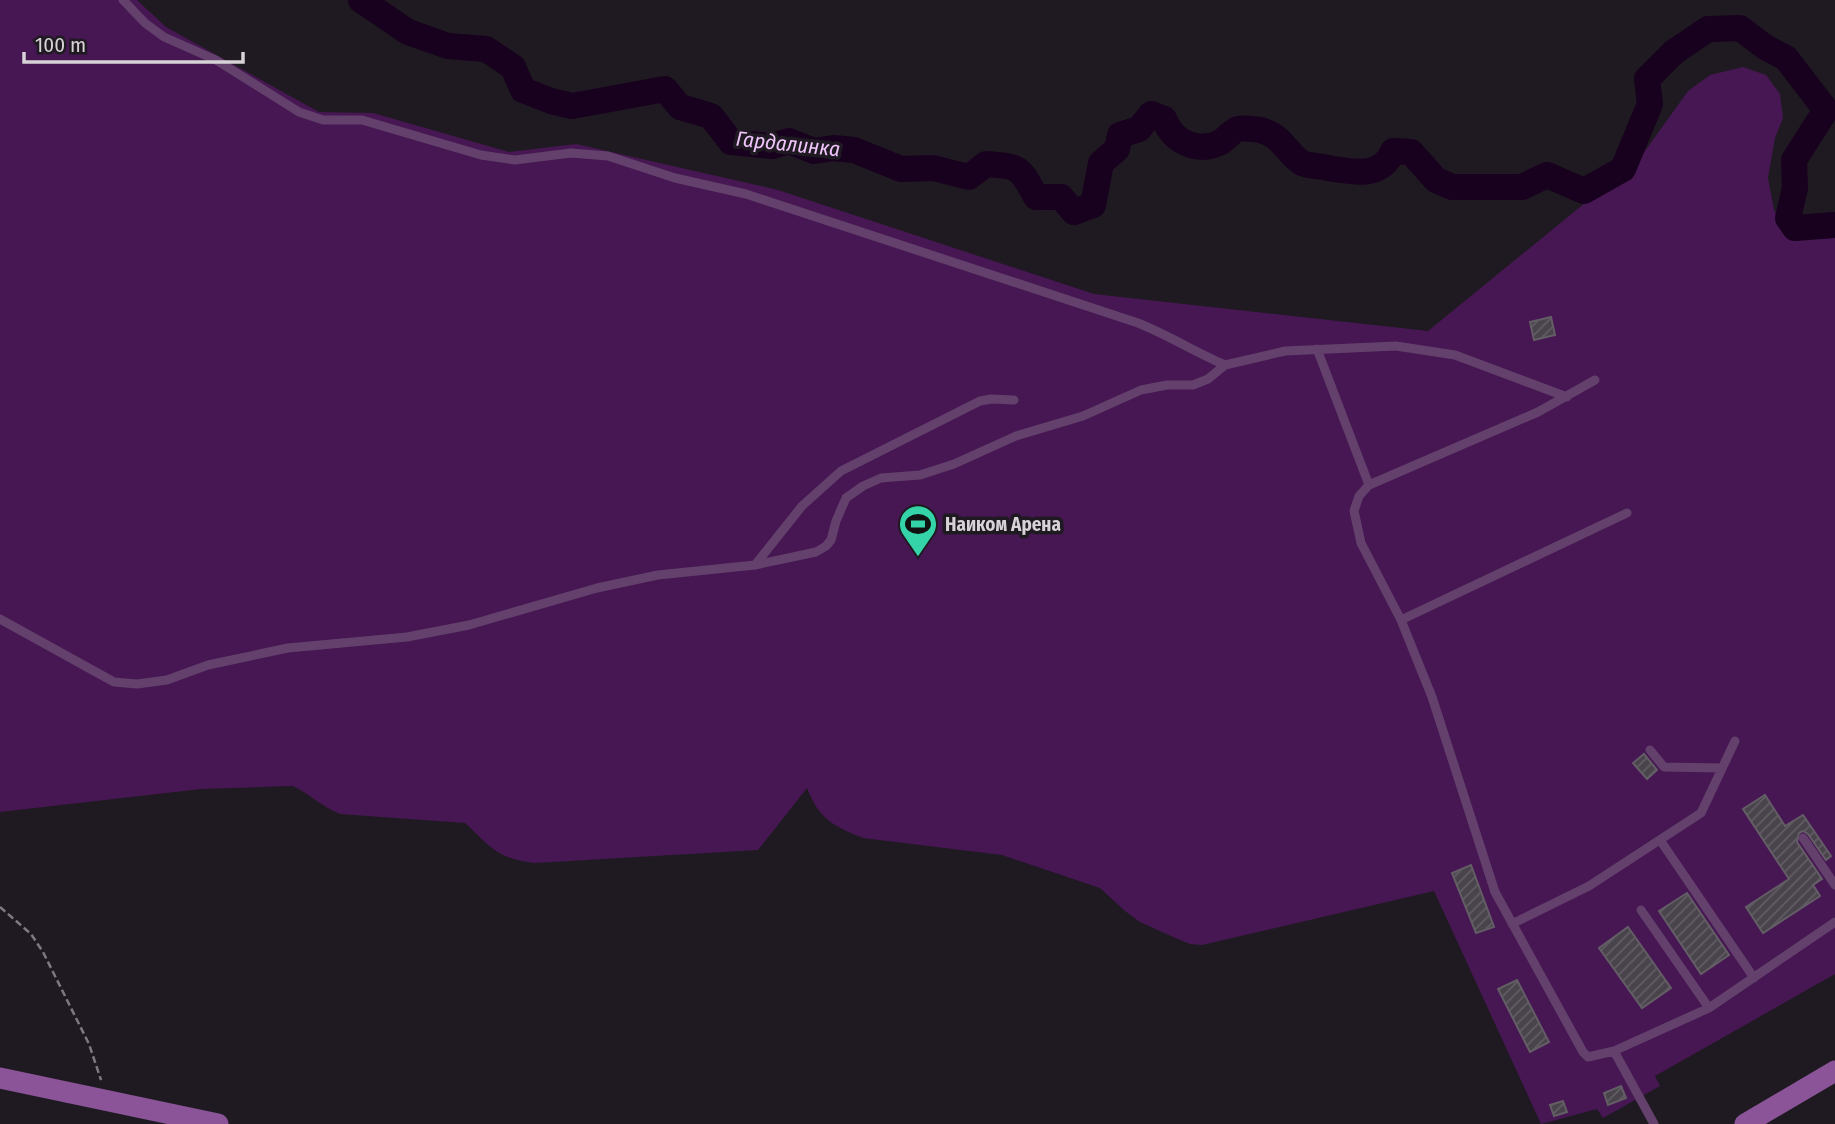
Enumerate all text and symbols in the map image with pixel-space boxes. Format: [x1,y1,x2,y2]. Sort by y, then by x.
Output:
scale bar [24,21,243,65]
text: 100 m [35,32,86,58]
water label: Гардалинка [734,126,842,162]
sports icon: Наиком Арена [897,503,939,558]
place label: Наиком Арена [945,513,1061,536]

